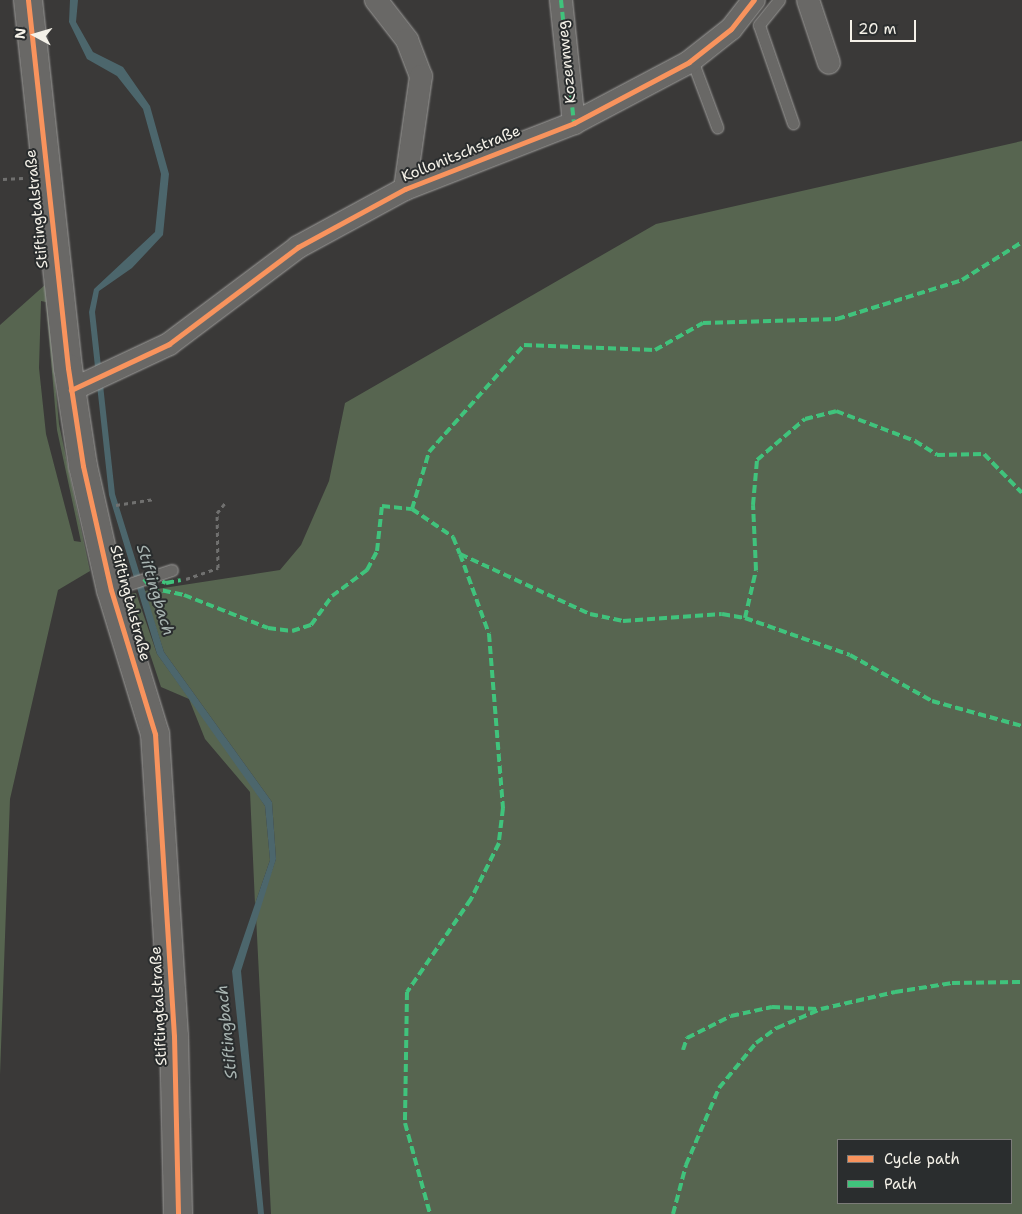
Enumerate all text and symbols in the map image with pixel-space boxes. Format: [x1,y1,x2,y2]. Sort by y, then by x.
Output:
north arrow [10,10,60,60]
scale bar [852,10,918,42]
text: 20 m [858,19,897,39]
street label: Kozennweg [554,20,580,104]
text: N [11,27,30,40]
street label: Kollonitschstraße [399,122,523,186]
street label: Stiftingtalstraße [22,149,52,269]
water label: Stiftingbach [132,542,178,638]
street label: Stiftingtalstraße [106,543,154,663]
street label: Stiftingtalstraße [147,946,171,1066]
water label: Stiftingbach [213,984,241,1080]
legend [837,1139,1012,1204]
text: Cycle path [884,1149,960,1169]
text: Path [884,1174,917,1194]

